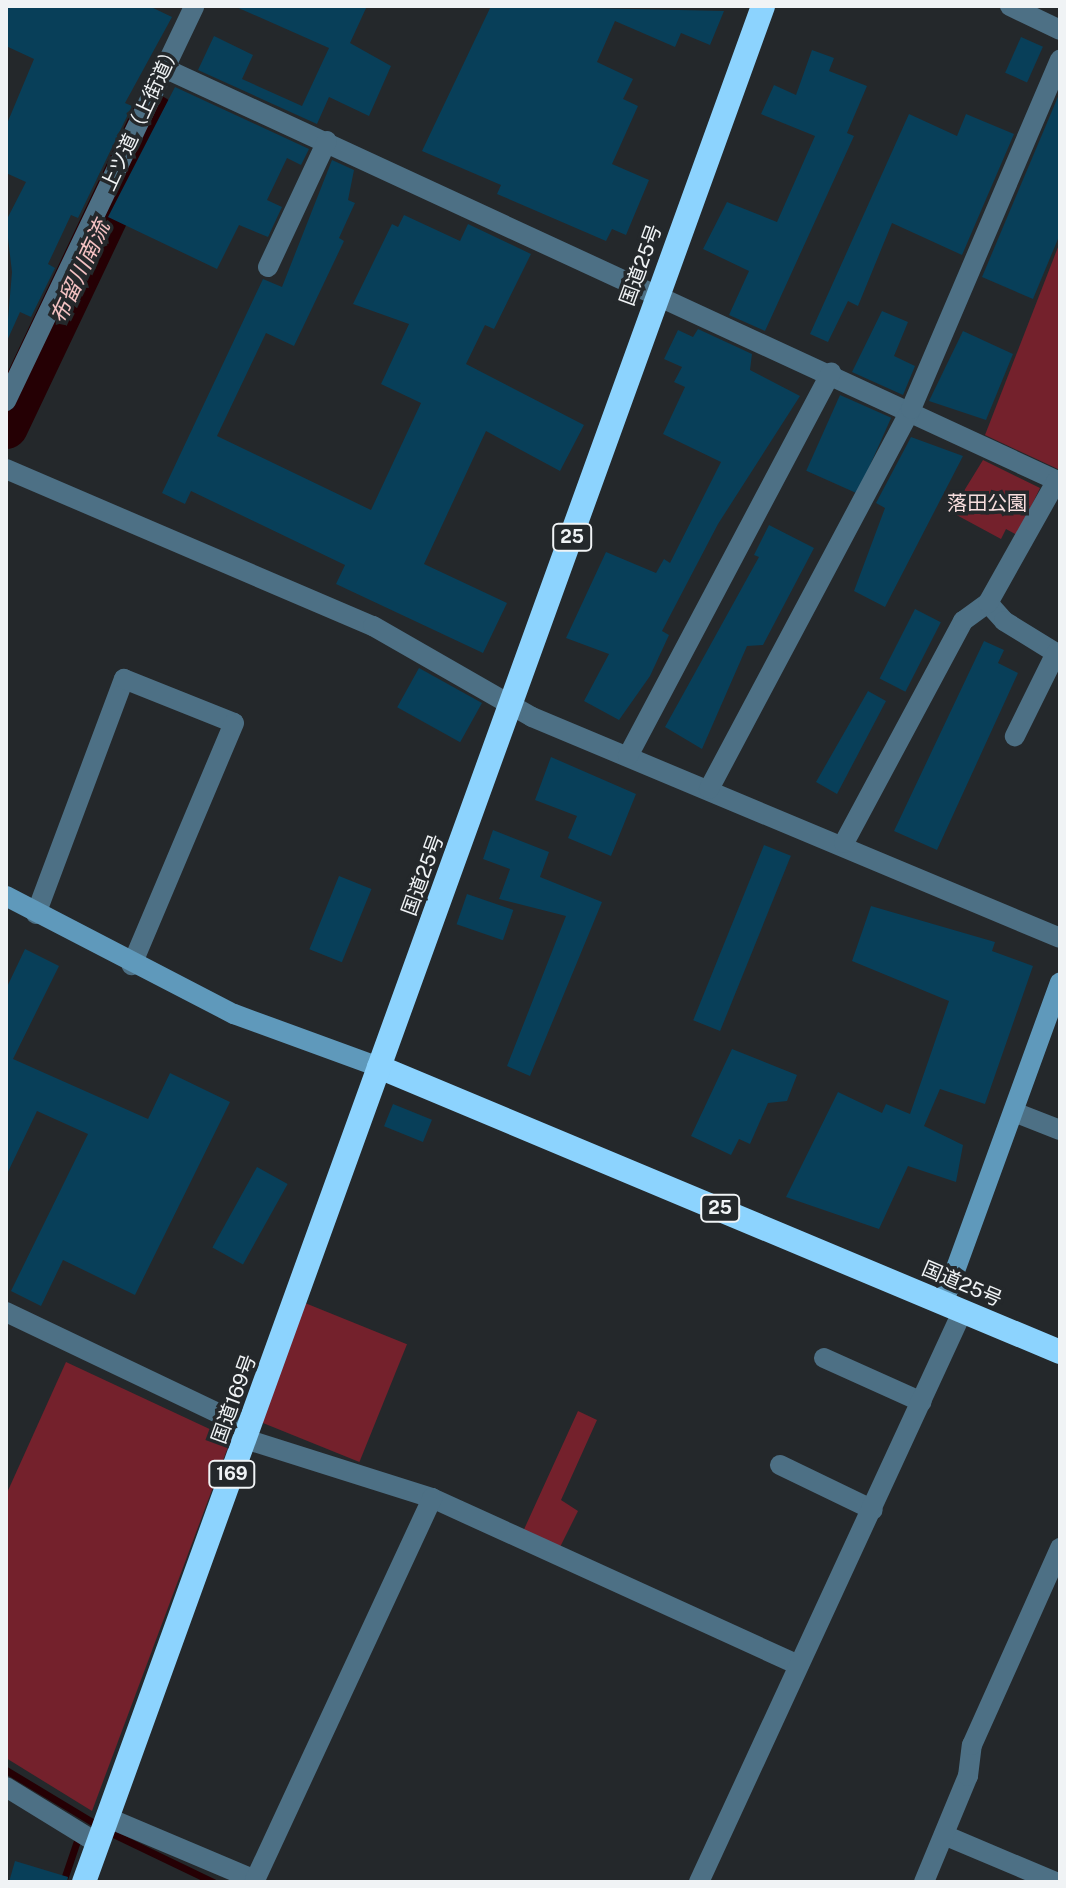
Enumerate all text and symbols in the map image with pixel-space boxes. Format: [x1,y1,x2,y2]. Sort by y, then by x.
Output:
street label: 上ツ道（上街道） [96,39,186,195]
water label: 布留川南流 [45,217,115,327]
street label: 国道25号 [615,221,667,309]
park label: 落田公園 [947,491,1027,515]
road number: 25 [552,523,592,551]
street label: 国道25号 [397,831,449,919]
road number: 25 [700,1194,740,1222]
street label: 国道25号 [918,1256,1006,1312]
street label: 国道169号 [207,1351,261,1447]
road number: 169 [208,1460,256,1488]

